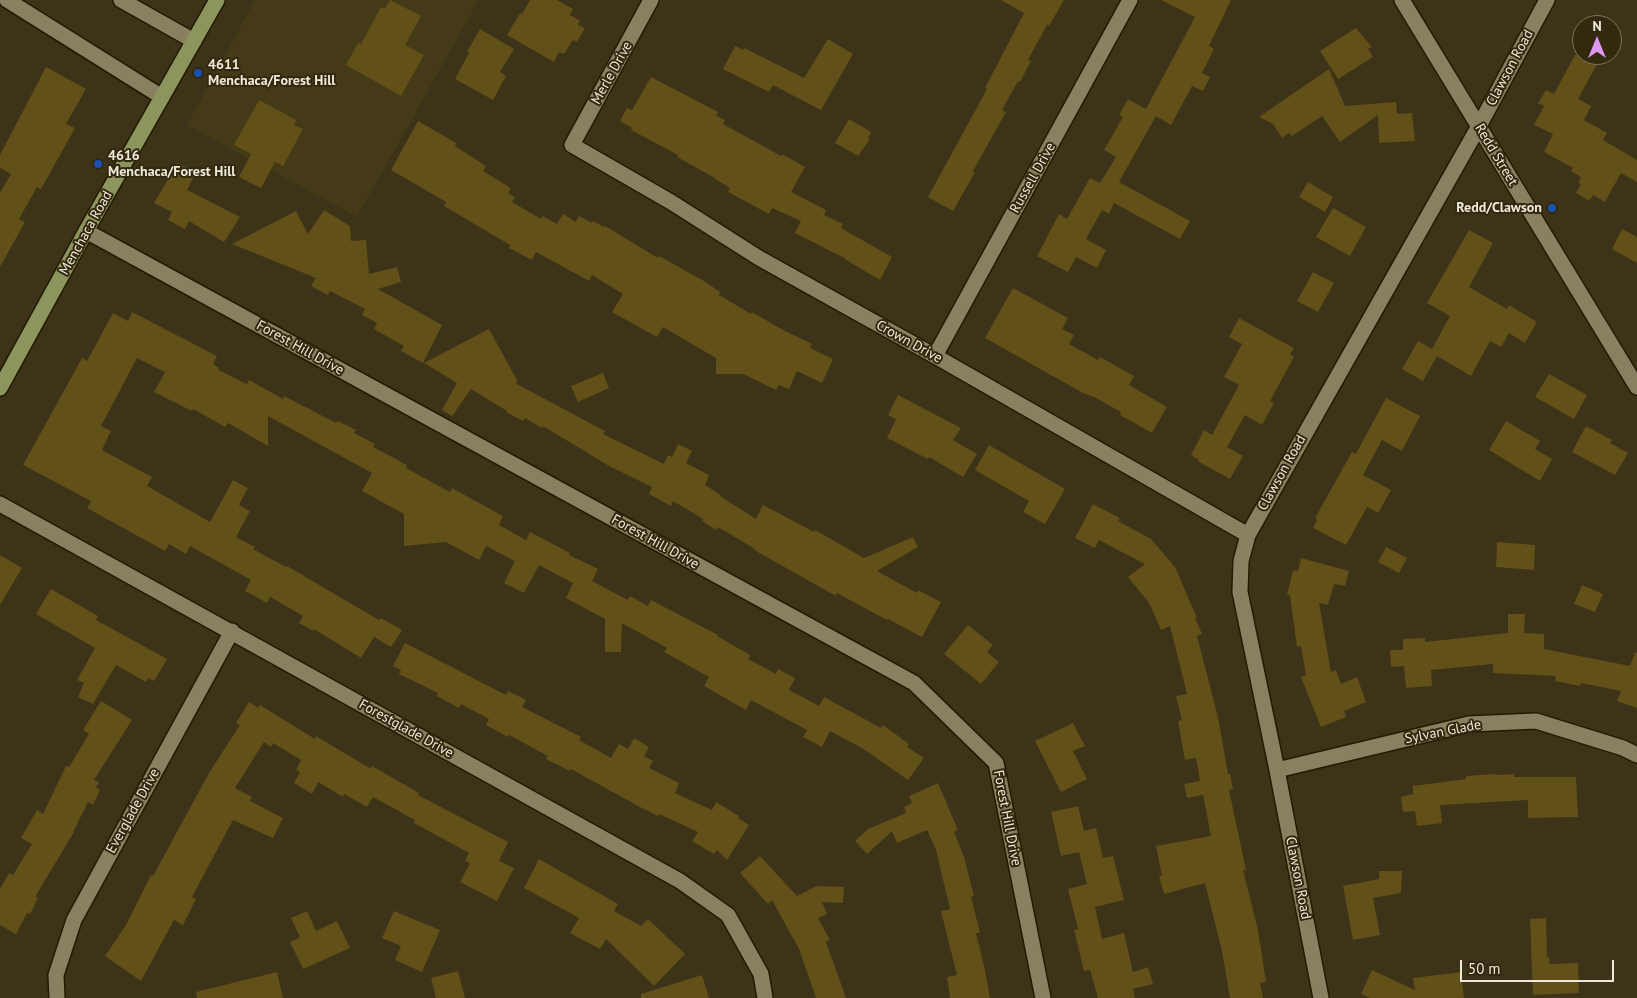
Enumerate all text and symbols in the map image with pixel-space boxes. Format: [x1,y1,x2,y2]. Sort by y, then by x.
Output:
north arrow [1572,15,1622,65]
text: N [1592,17,1602,35]
street label: Clawson Road [1483,27,1537,109]
street label: Merle Drive [588,39,636,107]
place label: 4611 Menchaca/Forest Hill [208,57,335,90]
marker: 4611 Menchaca/Forest Hill [192,67,204,79]
street label: Redd Street [1471,121,1521,189]
street label: Russell Drive [1007,140,1059,216]
place label: 4616 Menchaca/Forest Hill [108,148,235,180]
marker: 4616 Menchaca/Forest Hill [92,158,104,170]
street label: Menchaca Road [56,188,116,278]
place label: Redd/Clawson [1456,200,1542,216]
marker: Redd/Clawson [1546,202,1558,214]
street label: Forest Hill Drive [253,317,347,379]
street label: Crown Drive [873,317,945,367]
street label: Clawson Road [1254,432,1310,514]
street label: Forest Hill Drive [608,511,702,573]
street label: Forestglade Drive [356,696,456,762]
street label: Sylvan Glade [1403,716,1483,748]
street label: Everglade Drive [103,766,163,856]
street label: Forest Hill Drive [989,769,1025,867]
street label: Clawson Road [1282,835,1314,921]
scale bar [1462,950,1616,982]
text: 50 m [1468,959,1501,978]

